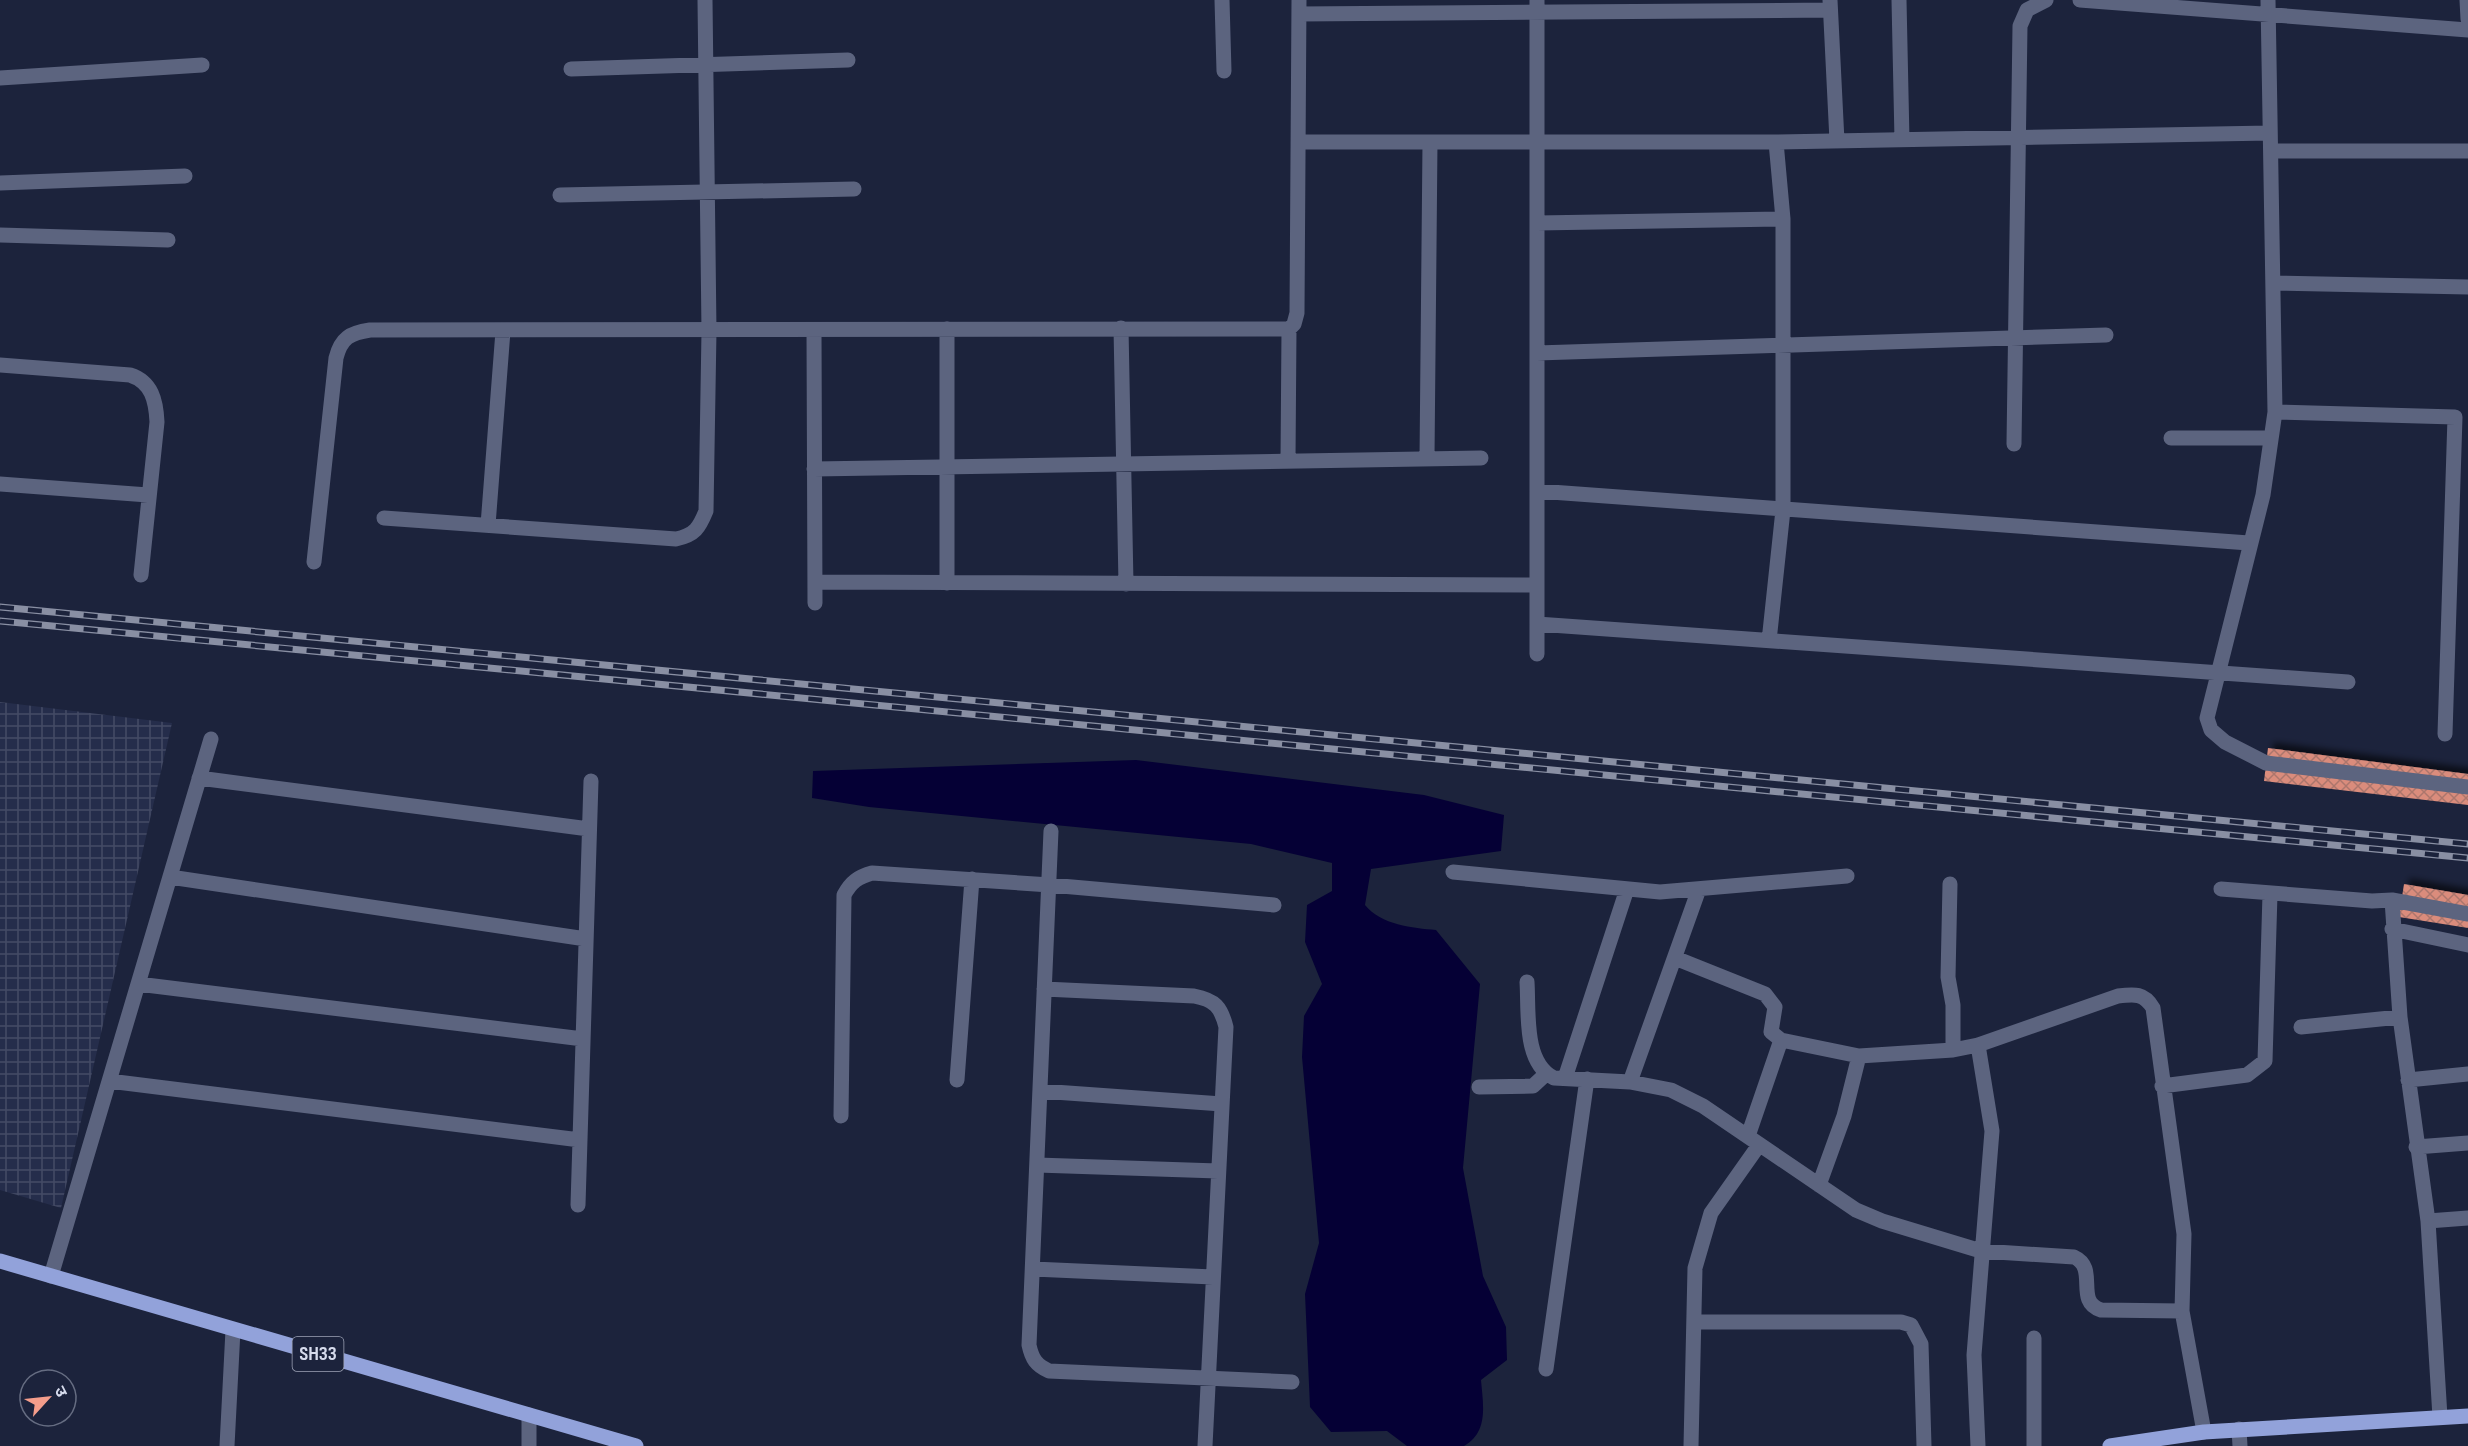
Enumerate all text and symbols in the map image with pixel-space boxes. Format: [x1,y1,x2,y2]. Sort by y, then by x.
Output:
road number: SH33 [292,1337,344,1371]
north arrow [18,1368,78,1428]
text: उ [49,1383,71,1401]

